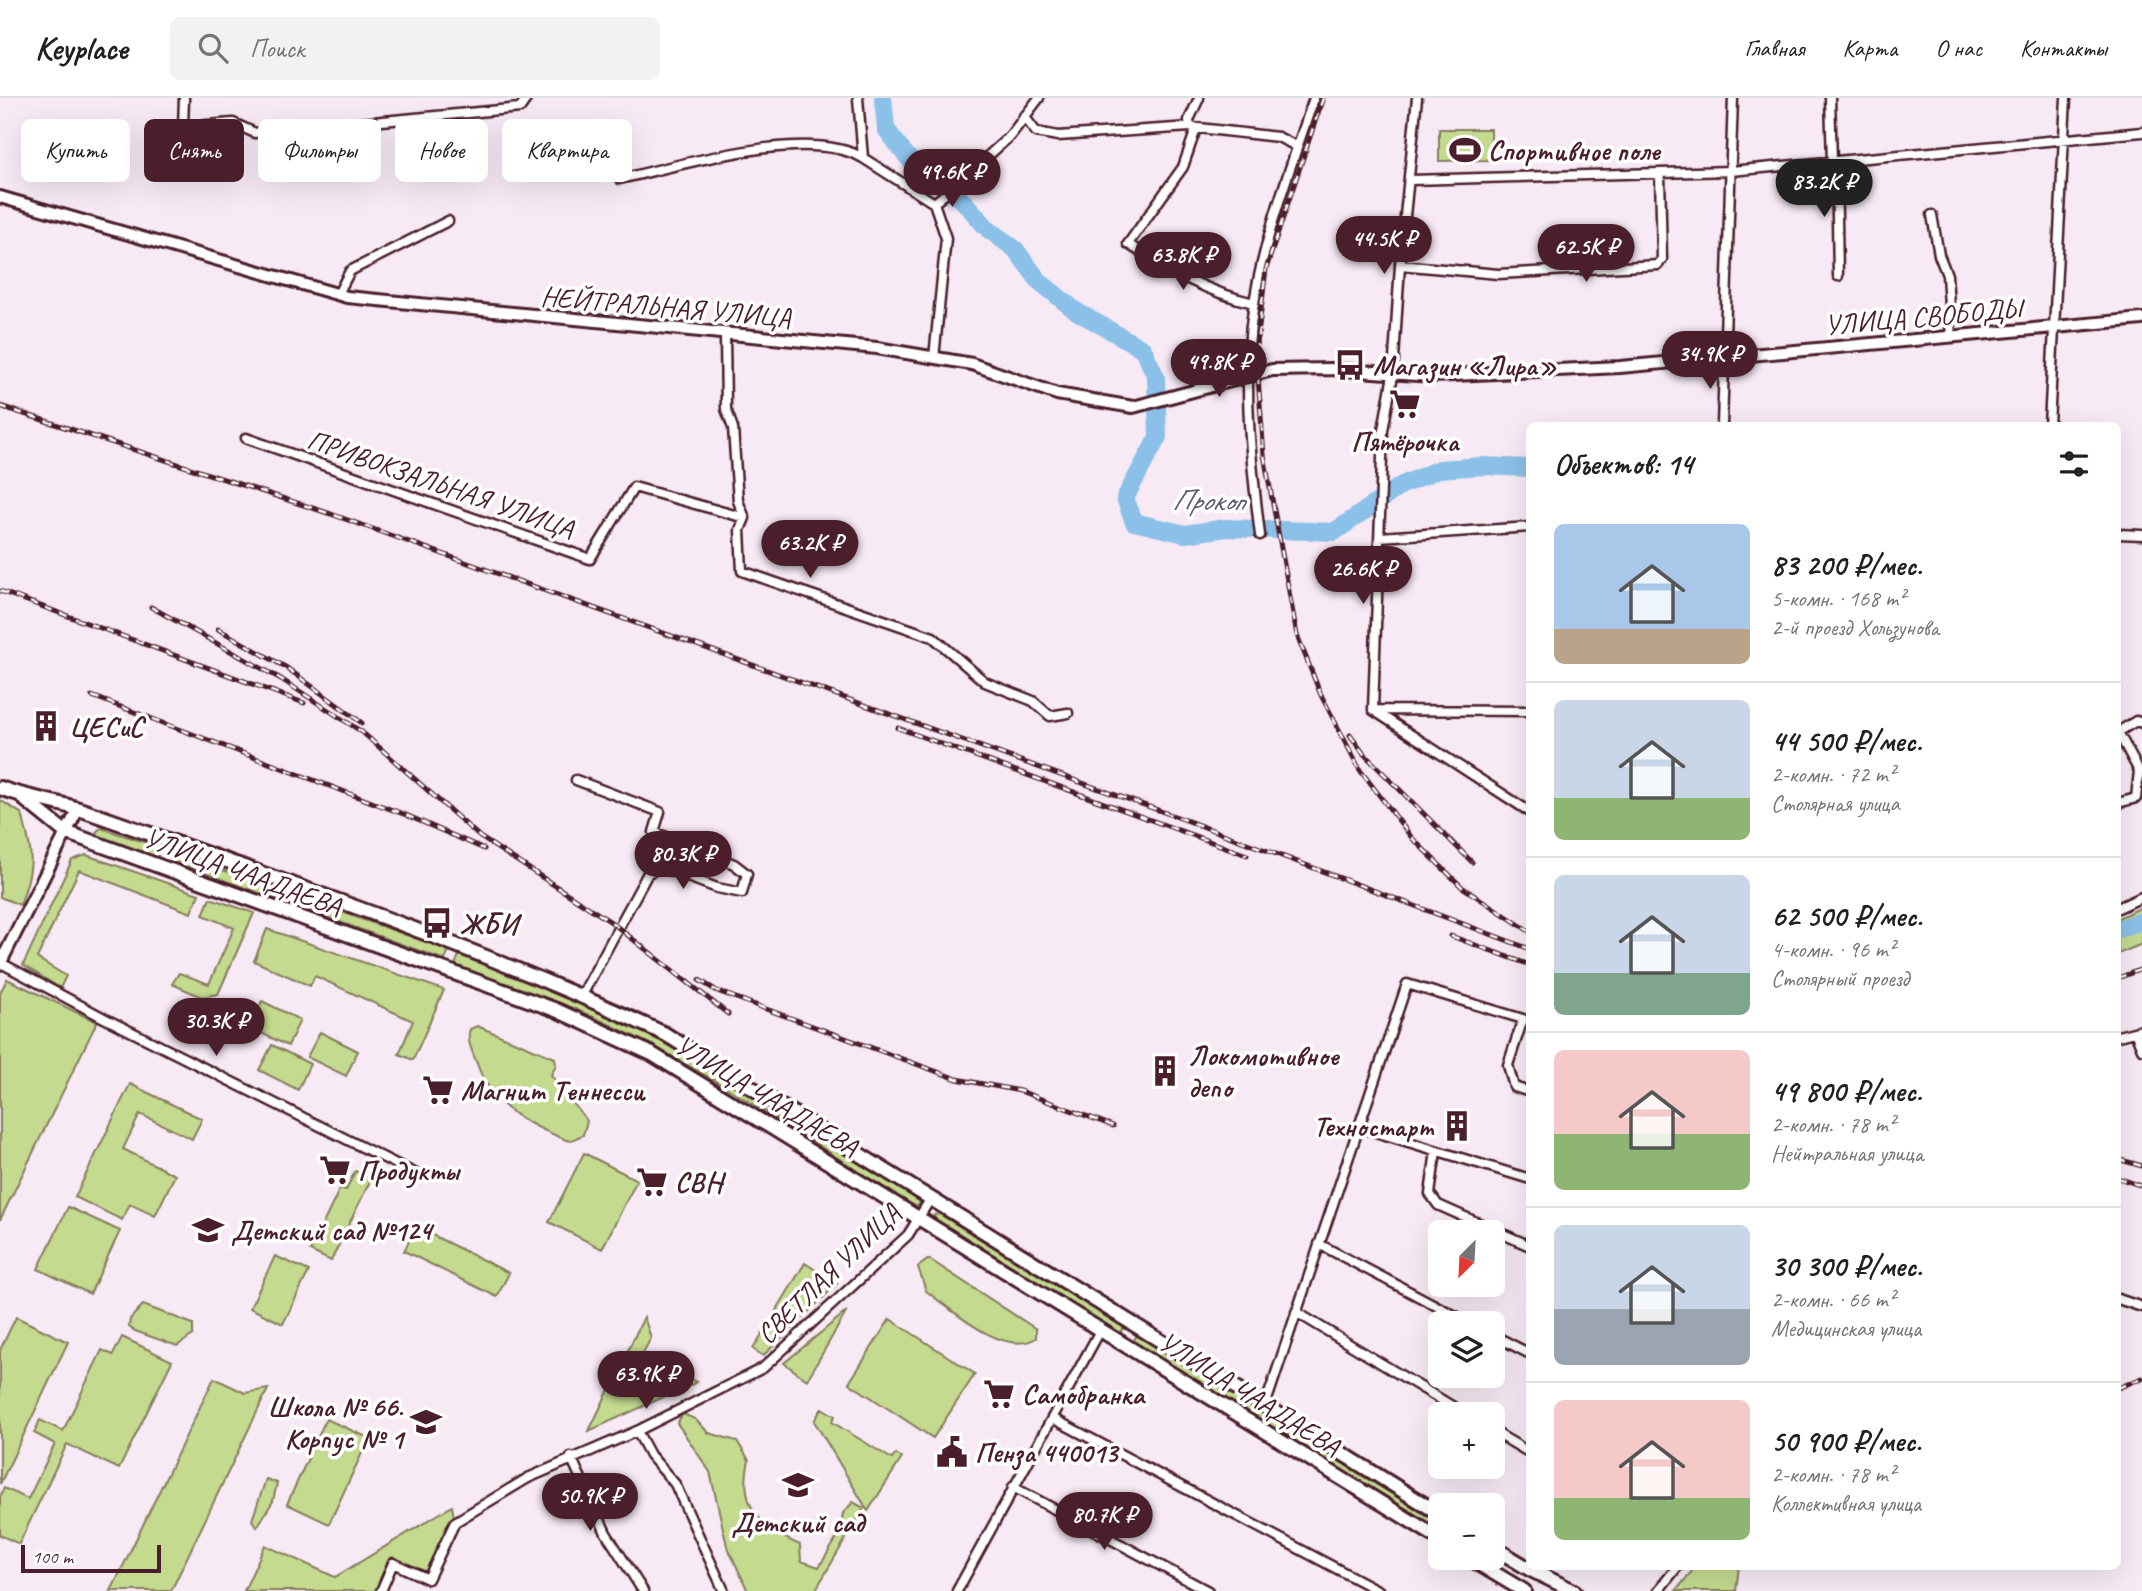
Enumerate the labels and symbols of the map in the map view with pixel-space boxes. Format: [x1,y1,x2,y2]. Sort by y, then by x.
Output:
sports icon: Спортивное поле [1448,133,1482,167]
place label: Спортивное поле [1488,133,1662,168]
pin: 49.6K ₽ [887,150,1017,209]
pin: 83.2K ₽ [1759,159,1889,219]
pin: 44.5K ₽ [1319,216,1449,276]
pin: 62.5K ₽ [1521,225,1651,284]
pin: 63.8K ₽ [1118,232,1248,292]
street label: НЕЙТРАЛЬНАЯ УЛИЦА [540,278,793,335]
street label: УЛИЦА СВОБОДЫ [1823,290,2027,343]
pin: 34.9K ₽ [1645,331,1775,391]
pin: 49.8K ₽ [1154,340,1284,399]
bus stop icon: Магазин «Лира» [1333,348,1367,382]
place label: Магазин «Лира» [1373,348,1557,384]
supermarket icon: Пятёрочка [1388,387,1422,421]
street label: ПРИВОКЗАЛЬНАЯ УЛИЦА [303,421,580,546]
place label: Пятёрочка [1351,424,1460,459]
water label: Прокоп [1172,480,1248,520]
pin: 63.2K ₽ [745,520,875,580]
pin: 26.6K ₽ [1298,546,1428,606]
building icon: ЦЕСиС [29,709,63,743]
place label: ЦЕСиС [69,709,147,744]
street label: УЛИЦА ЧААДАЕВА [139,820,347,924]
pin: 80.3K ₽ [618,832,748,891]
bus stop icon: ЖБИ [420,906,454,940]
place label: ЖБИ [460,906,523,941]
pin: 30.3K ₽ [151,998,281,1058]
street label: УЛИЦА ЧААДАЕВА [669,1027,865,1164]
place label: Локомотивное депо [1188,1038,1341,1105]
building icon: Локомотивное депо [1148,1054,1182,1088]
supermarket icon: Магнит Теннесси [421,1073,455,1107]
place label: Магнит Теннесси [461,1073,646,1108]
place label: Техностарт [1313,1109,1435,1144]
building icon: Техностарт [1440,1109,1474,1143]
supermarket icon: Продукты [318,1153,352,1187]
place label: Продукты [358,1153,461,1189]
supermarket icon: СВН [635,1165,669,1199]
place label: СВН [675,1165,727,1200]
street label: СВЕТЛАЯ УЛИЦА [749,1195,908,1351]
school or university icon: Детский сад №124 [191,1213,225,1247]
place label: Детский сад №124 [231,1213,435,1248]
north arrow [1428,1220,1505,1297]
street label: УЛИЦА ЧААДАЕВА [1153,1324,1348,1464]
pin: 63.9K ₽ [581,1352,711,1411]
supermarket icon: Самобранка [982,1377,1016,1411]
place label: Самобранка [1022,1377,1147,1412]
place label: Школа № 66. Корпус № 1 [268,1389,406,1457]
school or university icon: Школа № 66. Корпус № 1 [409,1405,443,1439]
public building icon: Пенза 440013 [935,1435,969,1469]
place label: Пенза 440013 [975,1435,1120,1471]
school or university icon: Детский сад [781,1468,815,1502]
pin: 50.9K ₽ [525,1474,655,1533]
pin: 80.7K ₽ [1039,1492,1169,1552]
place label: Детский сад [732,1505,867,1540]
scale bar [21,1542,161,1574]

